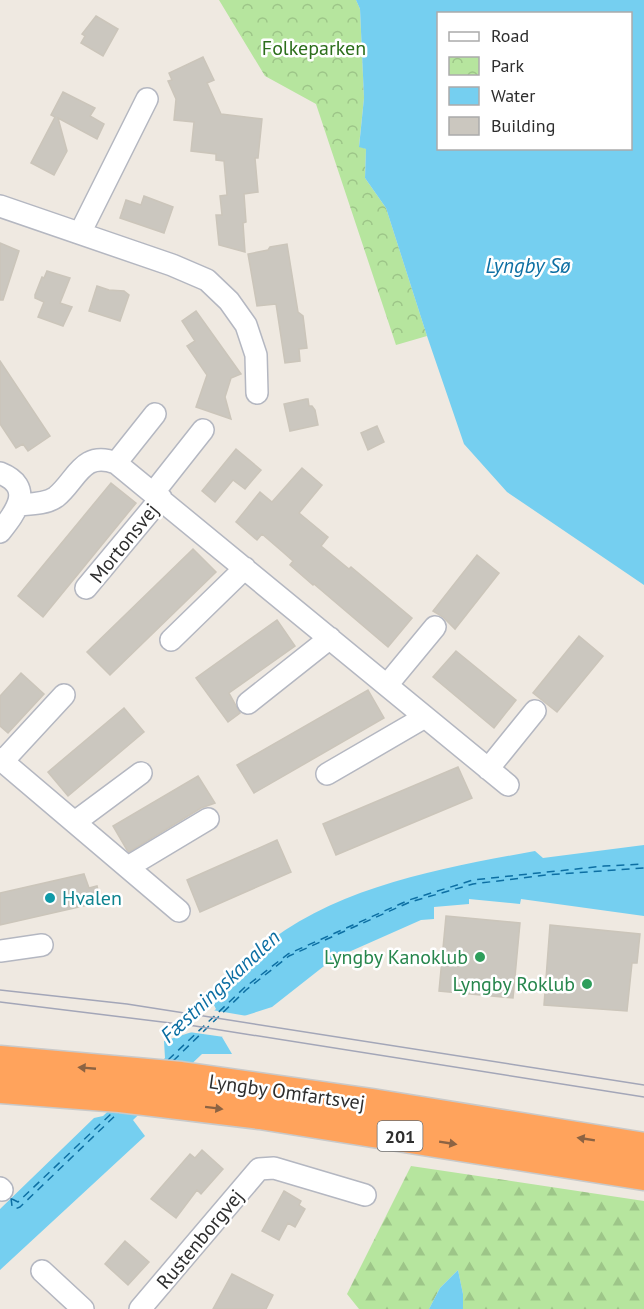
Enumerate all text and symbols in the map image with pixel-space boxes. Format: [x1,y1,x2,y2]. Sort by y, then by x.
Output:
legend [437,12,632,150]
text: Road [491,24,529,47]
park label: Folkeparken [262,35,366,61]
text: Park [491,54,524,77]
text: Water [491,84,535,107]
text: Building [491,114,555,137]
water label: Lyngby Sø [486,252,571,279]
street label: Mortonsvej [84,498,164,588]
place label: Hvalen [62,885,122,911]
marker: Hvalen [43,891,57,905]
water label: Fæstningskanalen [154,924,286,1048]
place label: Lyngby Kanoklub [324,944,468,970]
marker: Lyngby Kanoklub [473,950,487,964]
place label: Lyngby Roklub [452,971,575,997]
marker: Lyngby Roklub [580,977,594,991]
one-way arrow [78,1063,97,1073]
street label: Lyngby Omfartsvej [207,1068,367,1116]
one-way arrow [205,1103,224,1113]
road number: 201 [378,1121,422,1151]
one-way arrow [577,1134,596,1143]
one-way arrow [439,1139,458,1148]
street label: Rustenborgvej [151,1184,249,1294]

